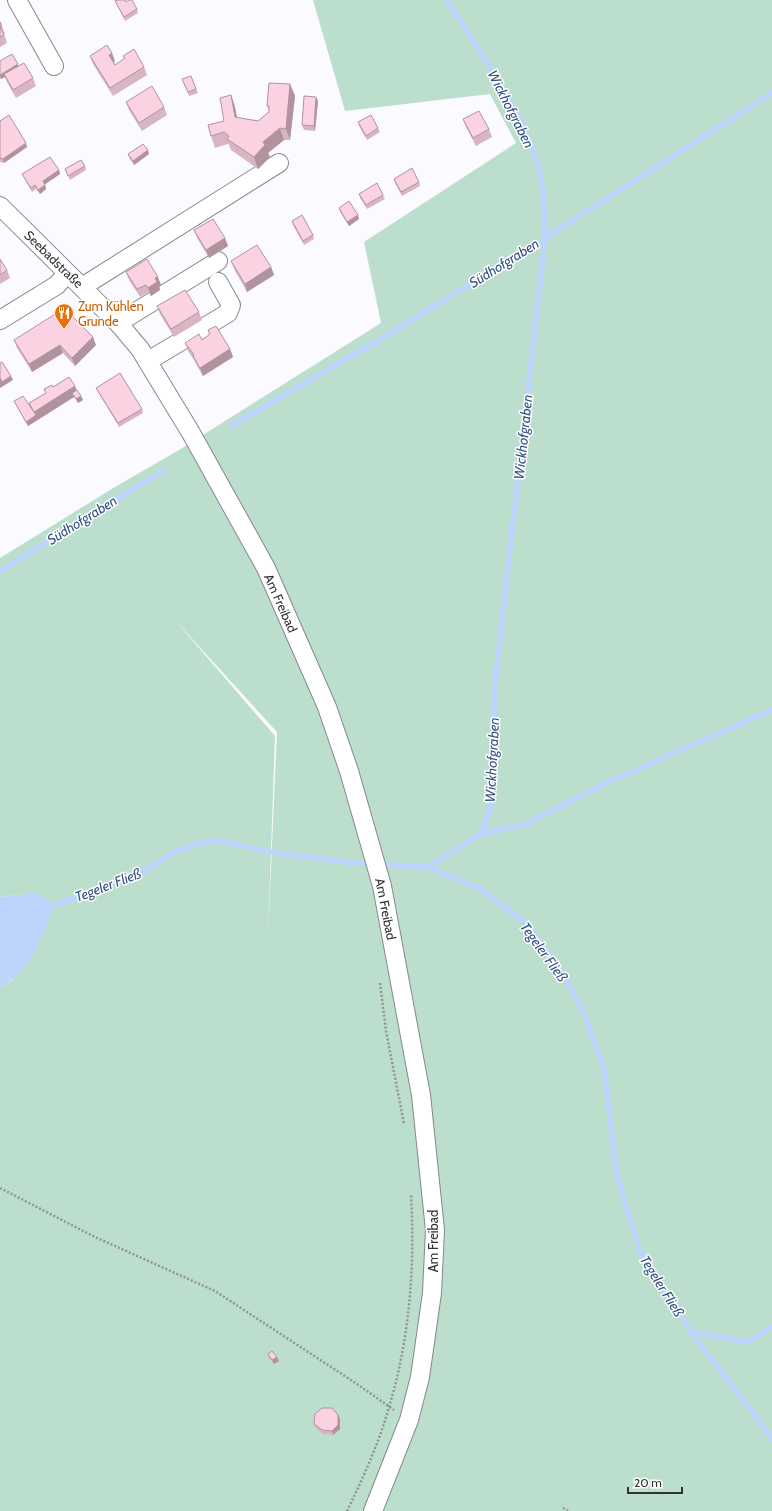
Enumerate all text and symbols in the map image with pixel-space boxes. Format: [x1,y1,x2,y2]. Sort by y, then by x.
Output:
water label: Wickhofgraben [484,67,538,151]
street label: Seebadstraße [21,227,87,291]
water label: Südhofgraben [466,234,542,292]
place label: Zum Kühlen Grunde [78,298,144,329]
restaurant icon: Zum Kühlen Grunde [53,302,75,330]
water label: Wickhofgraben [510,394,536,480]
water label: Südhofgraben [44,491,120,549]
street label: Am Freibad [261,571,301,635]
water label: Wickhofgraben [481,717,503,803]
water label: Tegeler Fließ [72,864,144,906]
street label: Am Freibad [372,877,400,941]
water label: Tegeler Fließ [516,919,572,986]
street label: Am Freibad [425,1210,441,1272]
water label: Tegeler Fließ [636,1252,688,1320]
scale bar [628,1469,682,1495]
text: 20 m [634,1475,662,1490]

